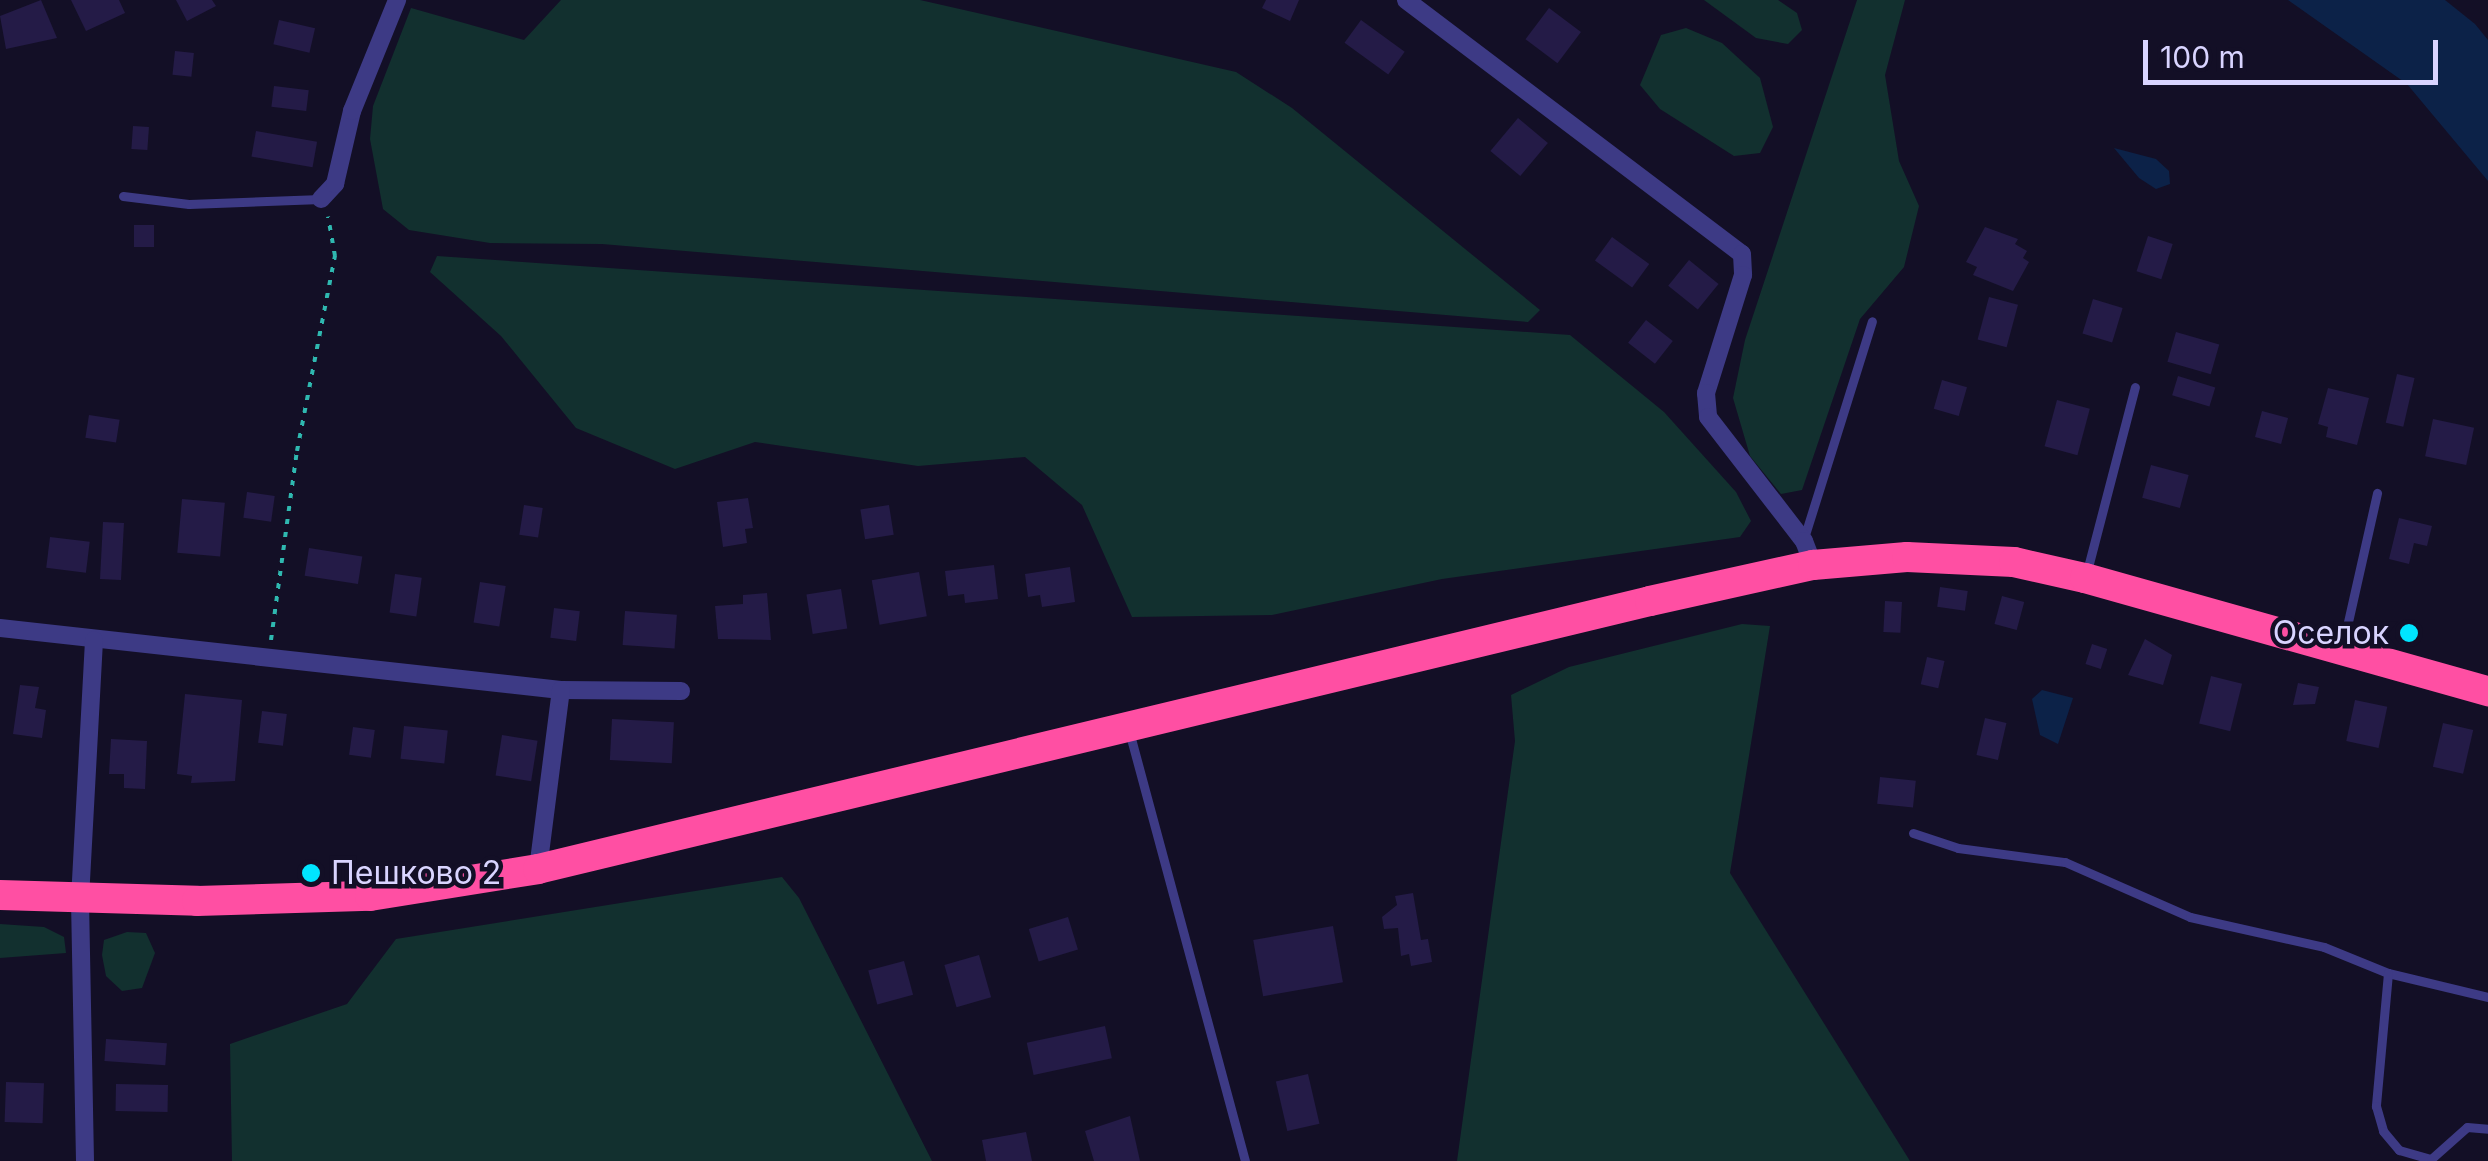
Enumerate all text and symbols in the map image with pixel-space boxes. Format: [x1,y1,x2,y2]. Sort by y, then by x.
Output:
scale bar [2148,20,2443,82]
text: 100 m [2160,39,2245,75]
place label: Оселок [2273,614,2389,652]
marker: Оселок [2398,622,2420,644]
place label: Пешково 2 [331,854,501,892]
marker: Пешково 2 [300,862,322,884]

